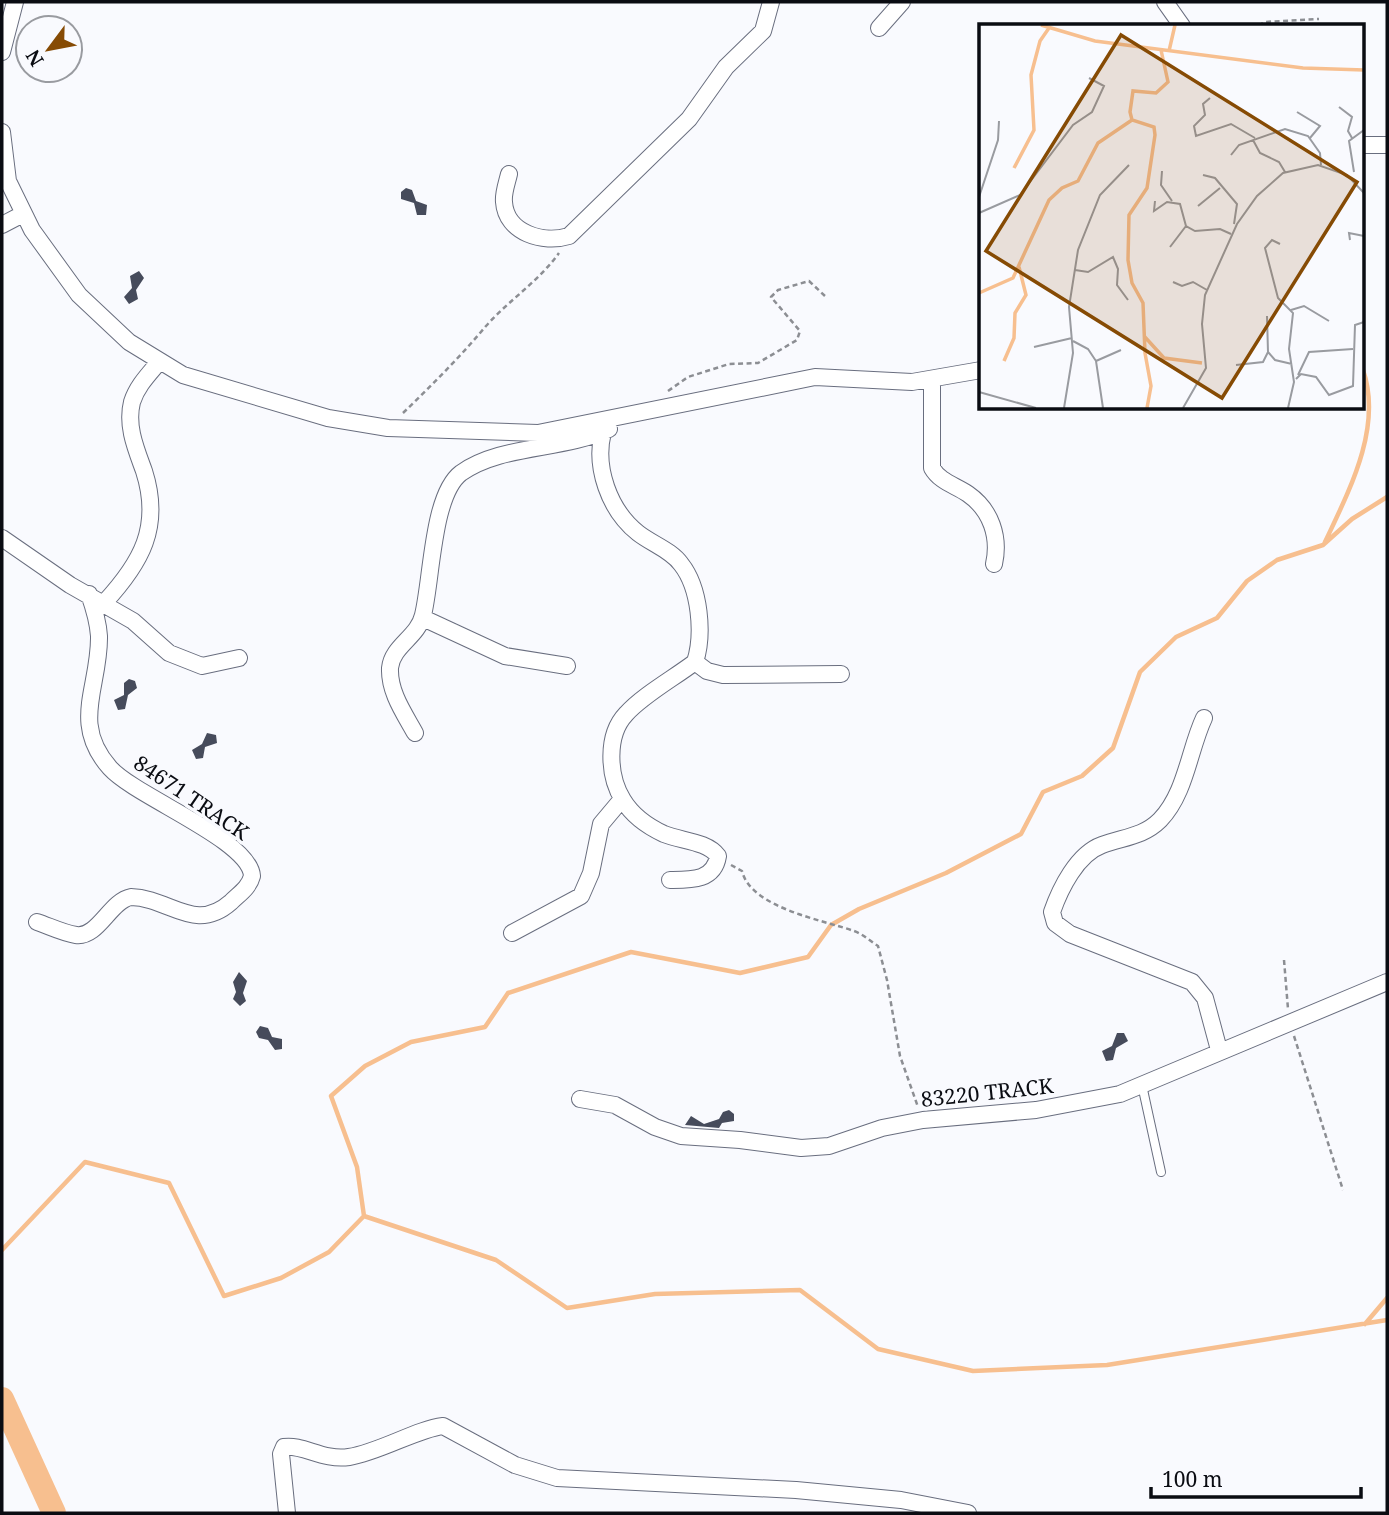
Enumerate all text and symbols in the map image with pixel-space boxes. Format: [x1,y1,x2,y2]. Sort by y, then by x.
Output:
north arrow [14,14,84,84]
inset map [979,24,1364,410]
text: N [20,45,50,71]
street label: 84671 TRACK [129,748,255,846]
street label: 83220 TRACK [919,1071,1055,1113]
scale bar [1151,1456,1361,1500]
text: 100 m [1162,1465,1223,1493]

